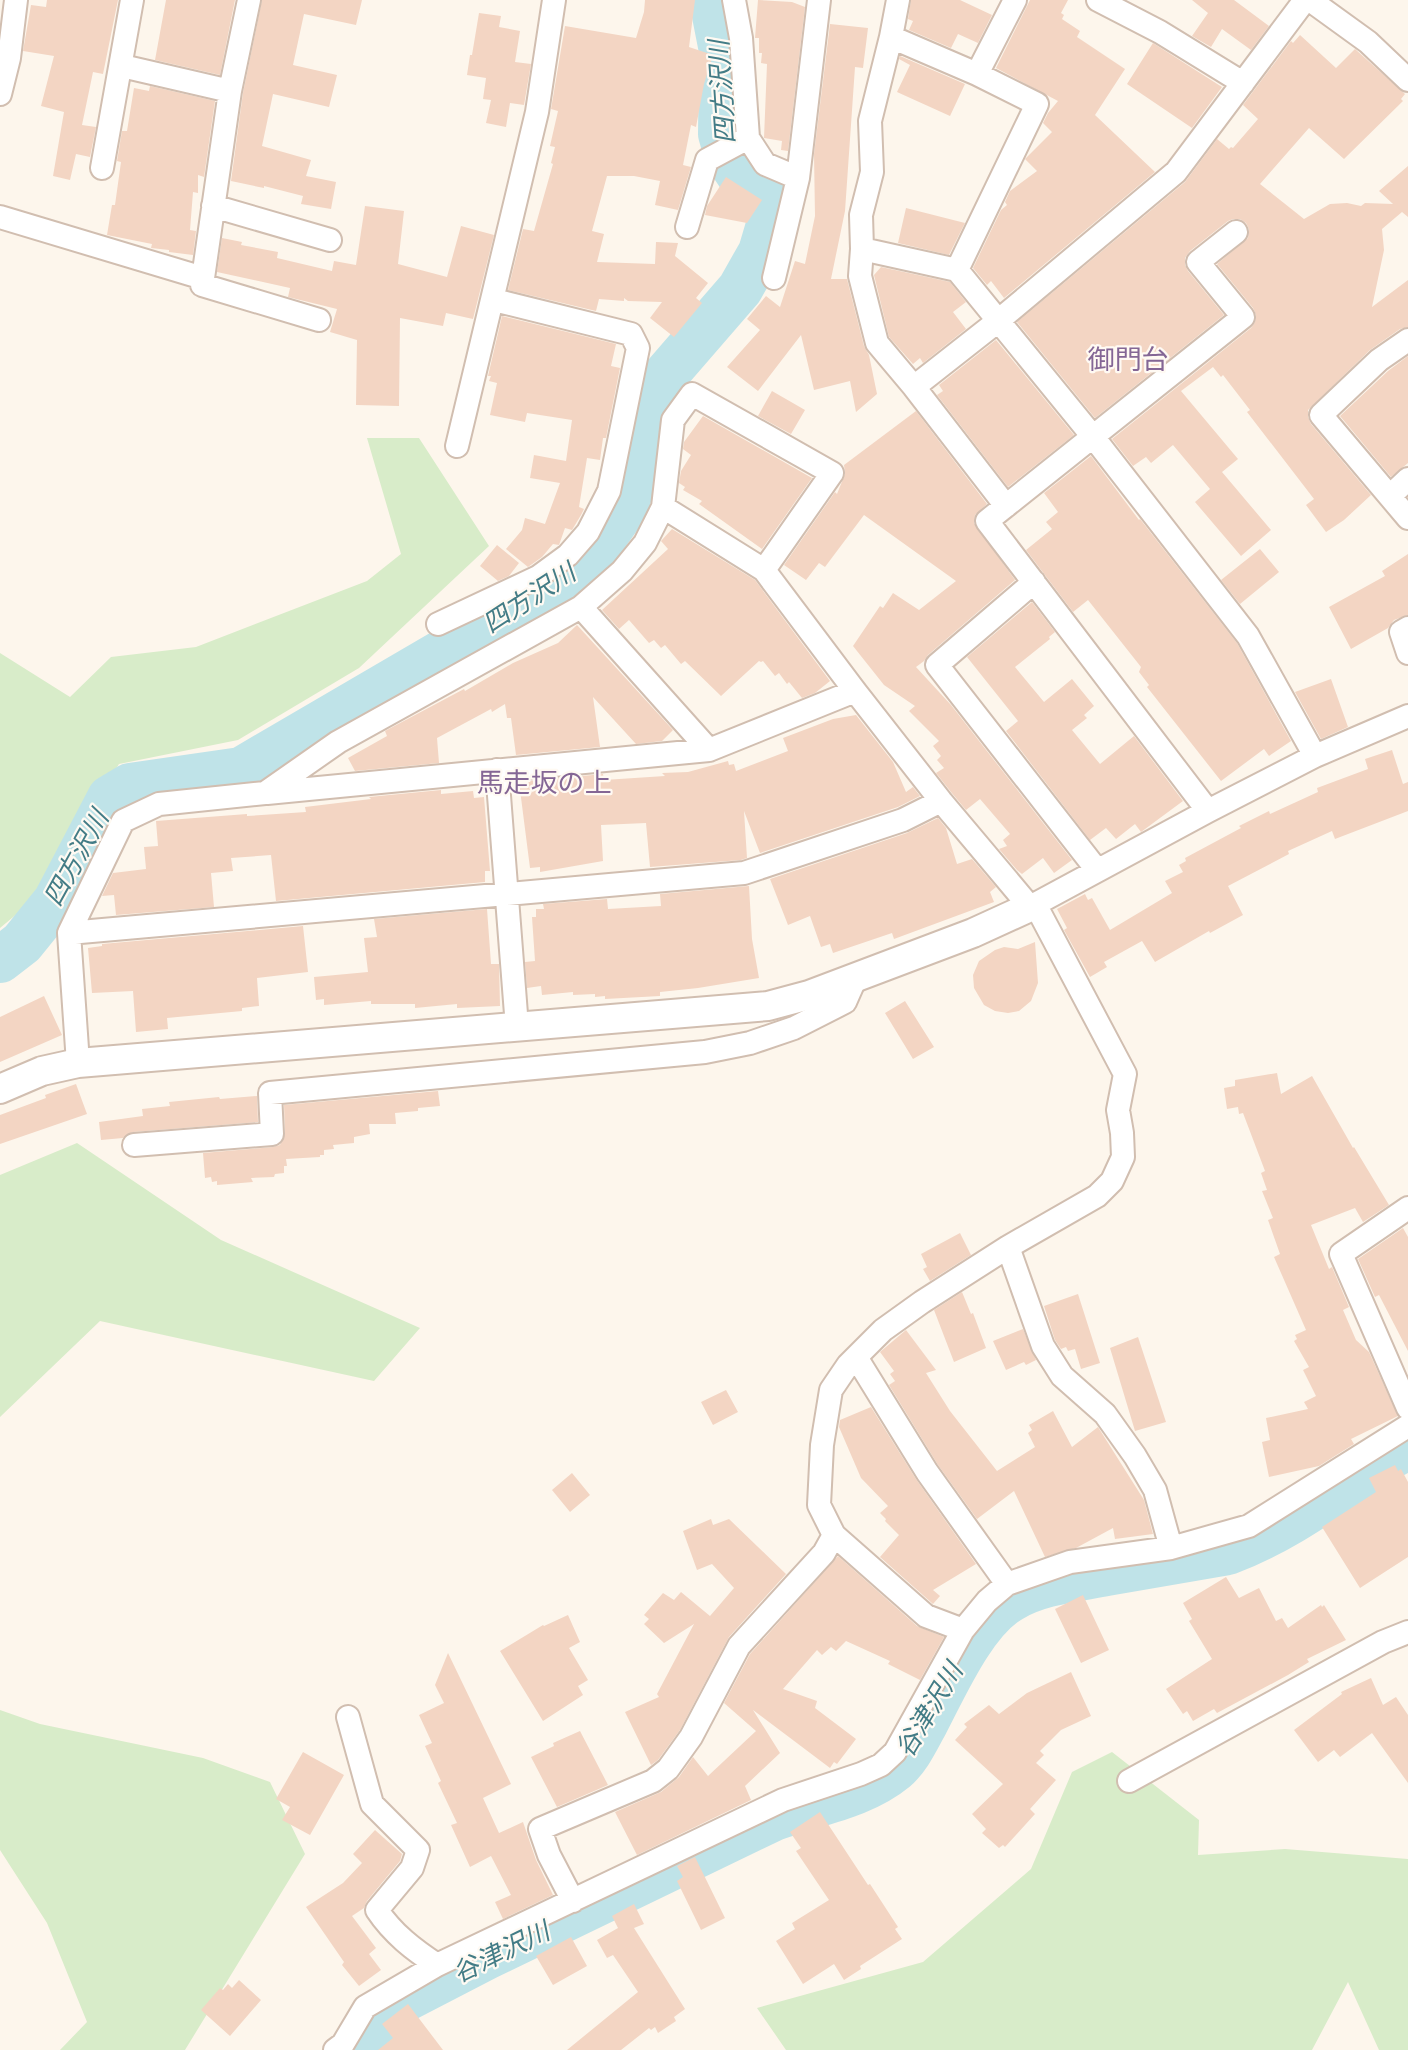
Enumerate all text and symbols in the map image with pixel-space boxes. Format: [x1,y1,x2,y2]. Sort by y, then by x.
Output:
water label: 四方沢川 [699,36,745,145]
district label: 御門台 [1088,340,1169,379]
water label: 四方沢川 [475,552,585,642]
district label: 馬走坂の上 [477,763,612,802]
water label: 四方沢川 [34,801,119,913]
water label: 谷津沢川 [886,1653,974,1764]
water label: 谷津沢川 [446,1911,559,1992]

